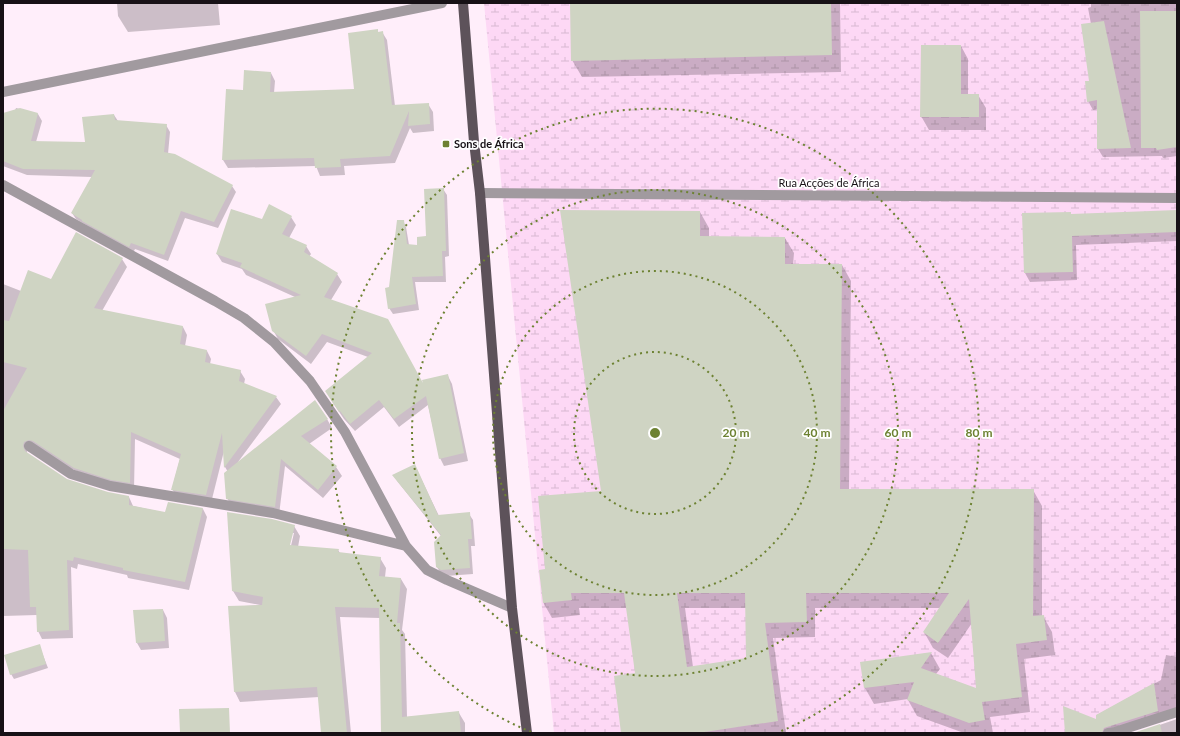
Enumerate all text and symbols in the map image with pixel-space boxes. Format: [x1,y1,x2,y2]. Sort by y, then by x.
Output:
place label: Sons de África [454,137,524,150]
marker: Sons de África [441,139,451,149]
street label: Rua Acções de África [779,176,879,189]
text: 20 m [723,425,749,440]
text: 40 m [804,425,830,440]
text: 60 m [885,425,911,440]
text: 80 m [966,425,992,440]
centre of rings [648,426,662,440]

